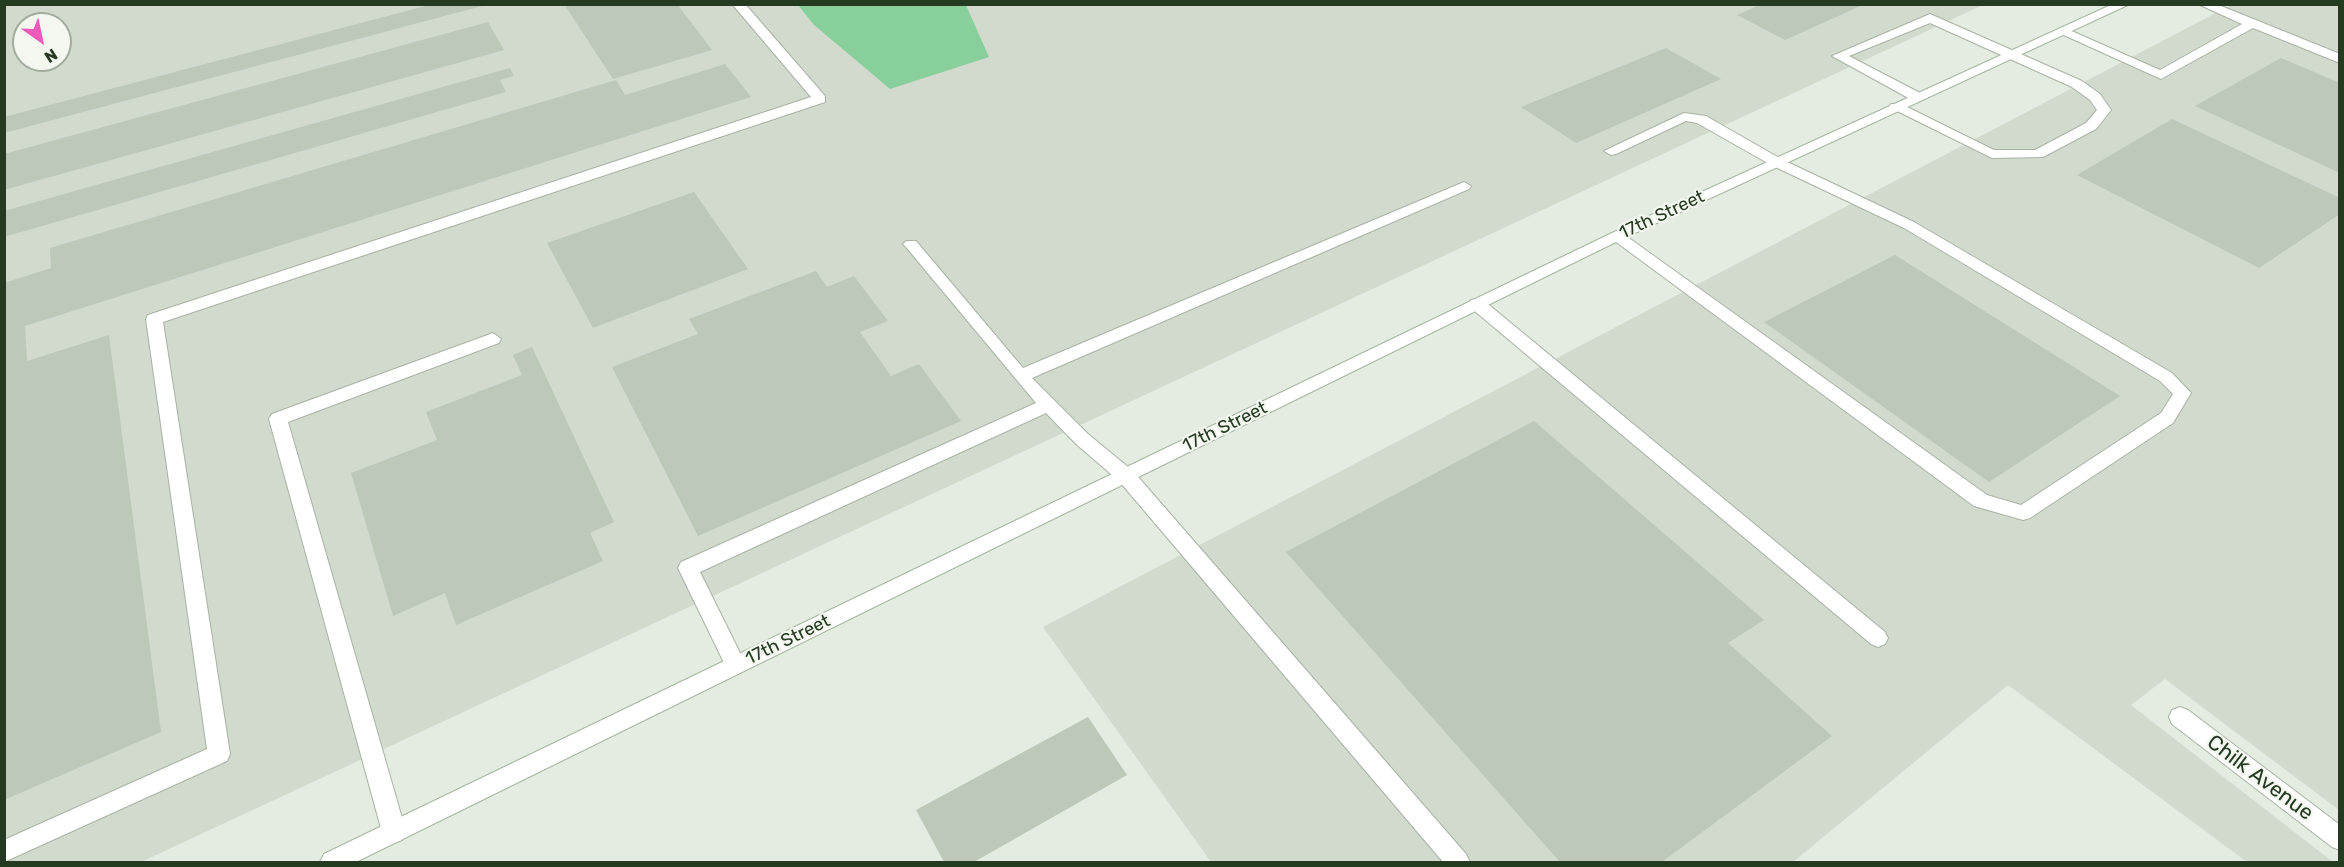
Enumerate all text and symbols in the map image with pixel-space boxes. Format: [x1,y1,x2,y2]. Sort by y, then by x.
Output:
north arrow [12,12,72,72]
text: N [41,45,61,67]
street label: 17th Street [1616,186,1708,244]
street label: 17th Street [1179,397,1271,457]
street label: 17th Street [742,610,834,670]
street label: Chilk Avenue [2202,730,2318,826]

